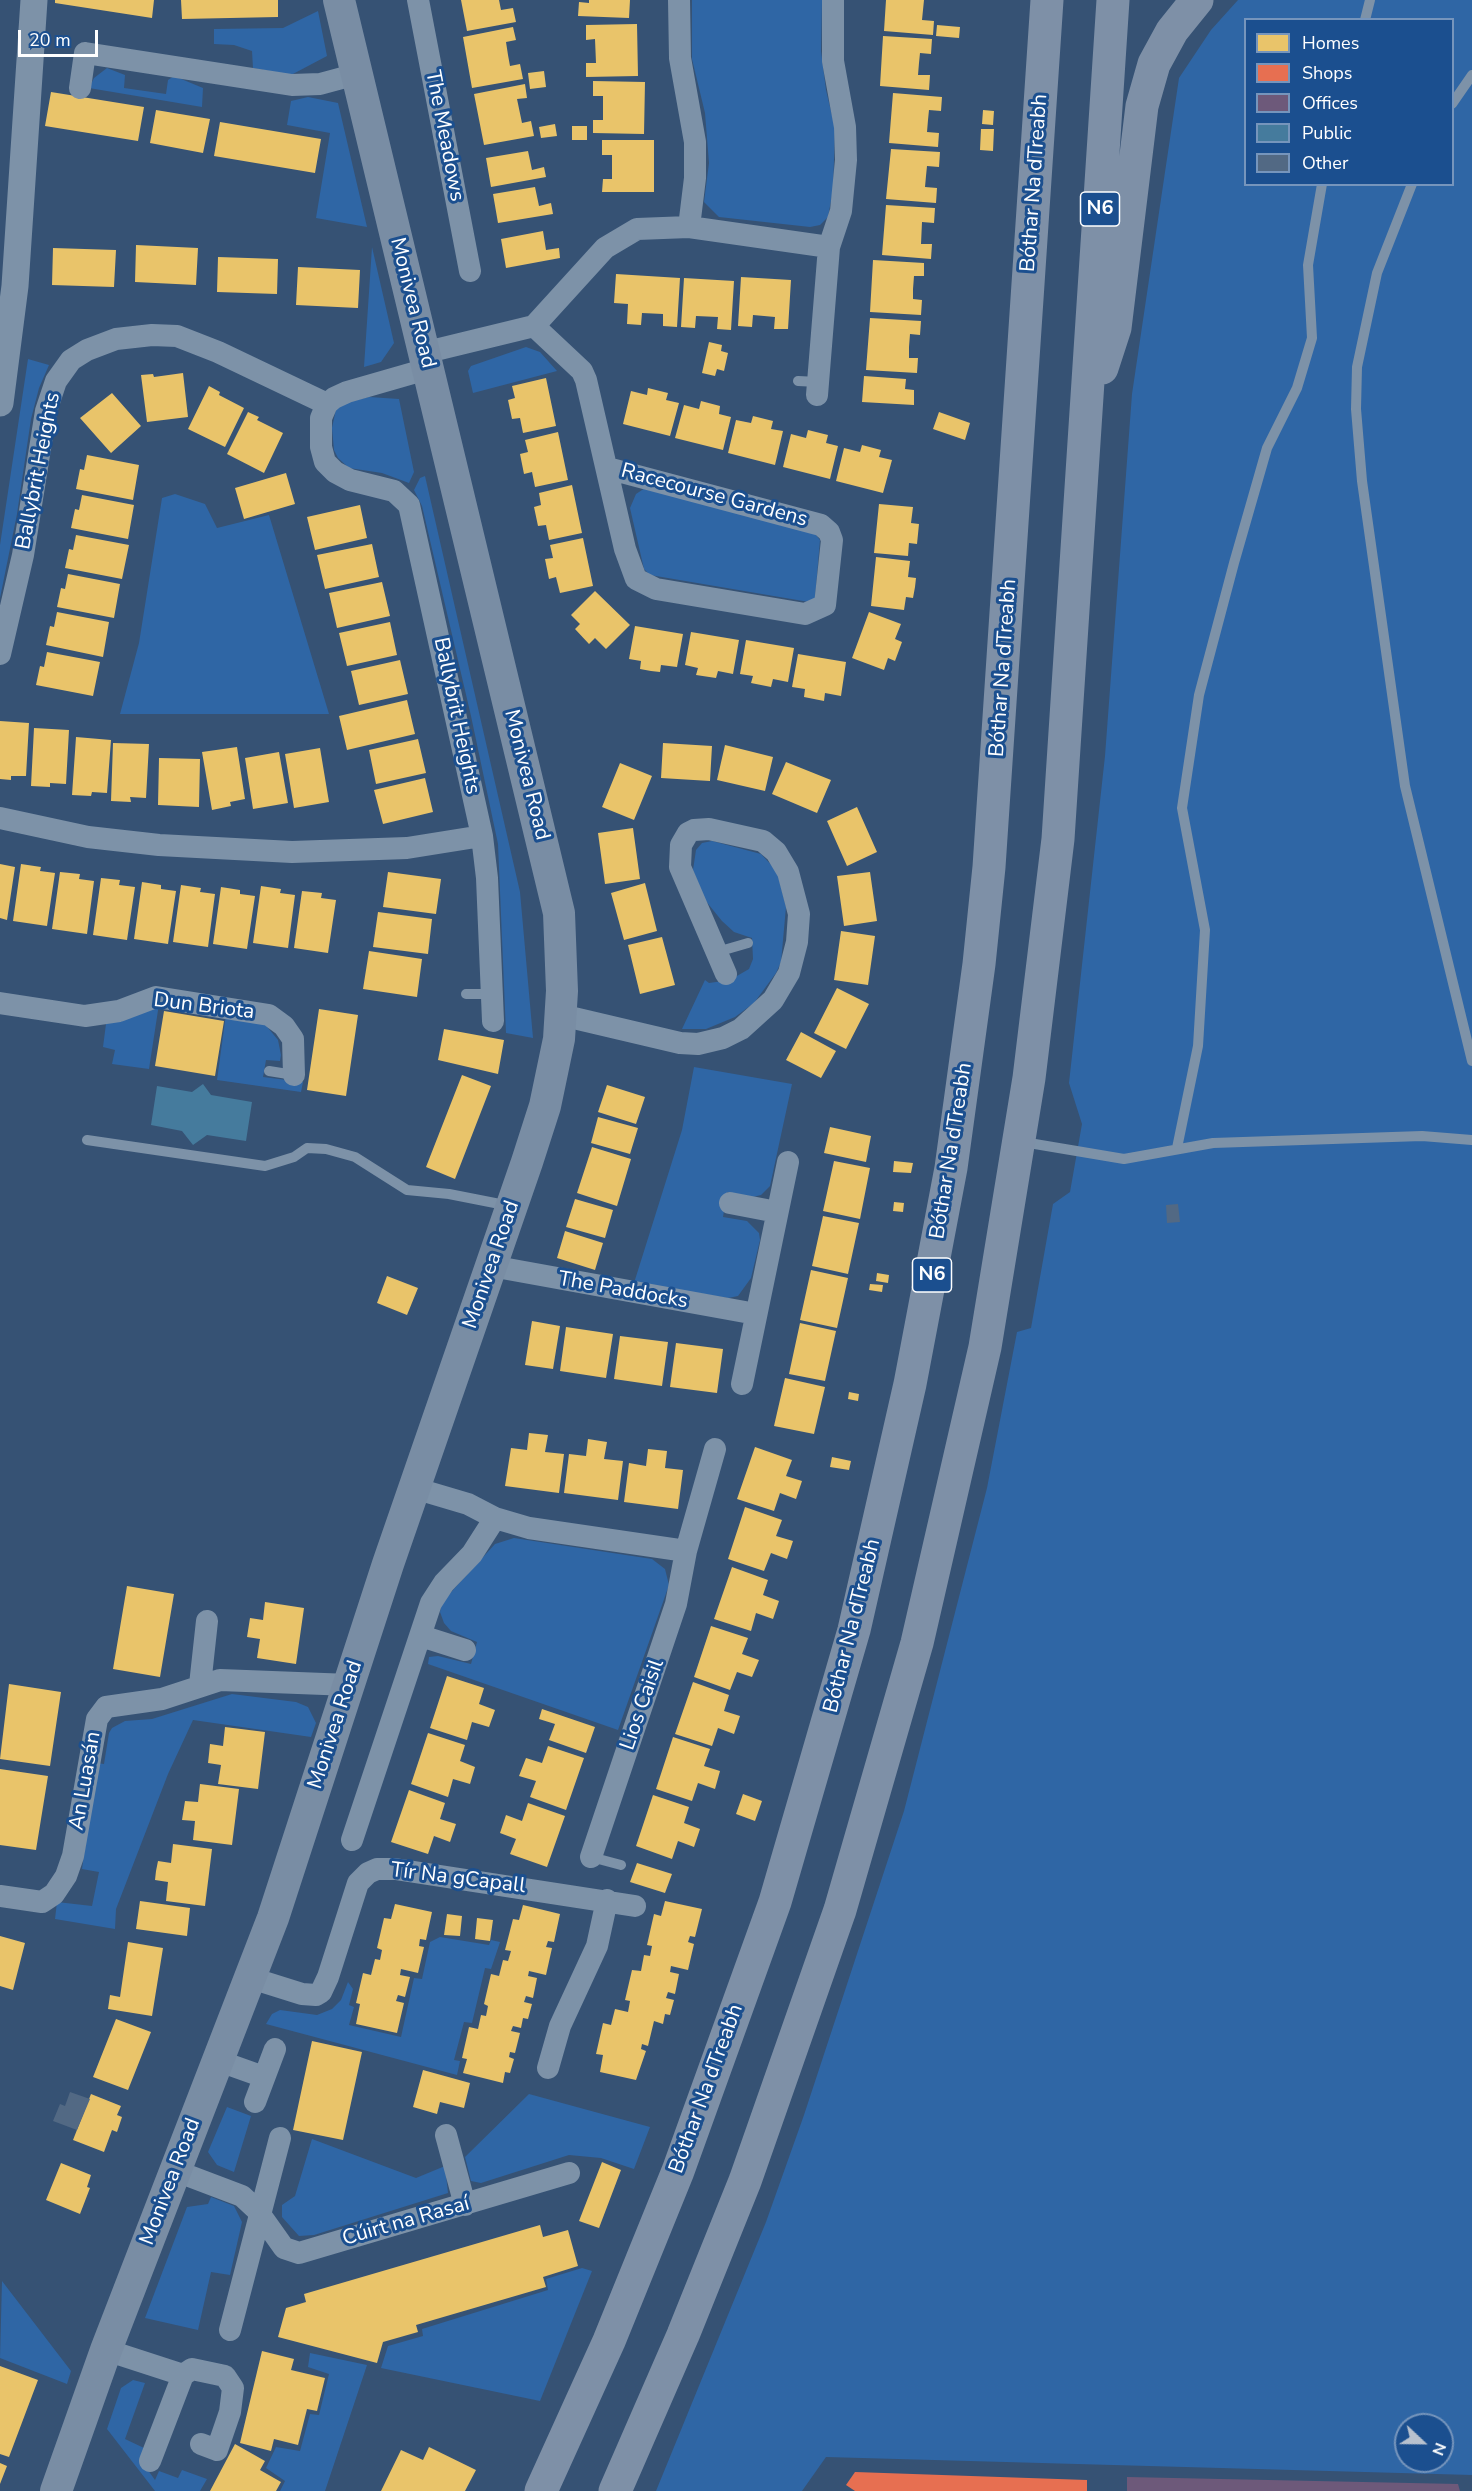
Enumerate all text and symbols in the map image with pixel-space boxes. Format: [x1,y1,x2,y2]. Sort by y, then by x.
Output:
scale bar [21,18,100,56]
legend [1244,18,1454,186]
text: 20 m [29,28,71,52]
text: Homes [1302,31,1359,55]
text: Shops [1302,61,1352,85]
street label: The Meadows [419,68,469,204]
text: Offices [1302,91,1358,115]
street label: Bóthar Na dTreabh [1016,93,1054,273]
text: Public [1302,121,1352,145]
text: Other [1302,151,1348,175]
road number: N6 [1080,192,1120,226]
street label: Monivea Road [384,235,440,371]
street label: Ballybrit Heights [11,390,67,552]
street label: Racecourse Gardens [618,459,810,533]
street label: Bóthar Na dTreabh [985,578,1023,758]
street label: Ballybrit Heights [427,635,485,797]
street label: Monivea Road [498,707,554,843]
street label: Dun Briota [152,988,256,1026]
street label: Bóthar Na dTreabh [926,1061,978,1241]
street label: Monivea Road [458,1198,526,1332]
road number: N6 [912,1258,952,1292]
street label: The Paddocks [556,1267,690,1315]
street label: Bóthar Na dTreabh [819,1536,887,1716]
street label: Lios Caisil [616,1656,670,1754]
street label: Monivea Road [303,1658,369,1792]
street label: An Luasán [65,1730,107,1832]
street label: Tír Na gCapall [389,1858,527,1900]
street label: Bóthar Na dTreabh [665,2001,749,2177]
street label: Monivea Road [135,2115,207,2249]
street label: Cúirt na Rasaí [340,2192,472,2252]
north arrow [1394,2413,1454,2473]
text: N [1426,2439,1451,2459]

